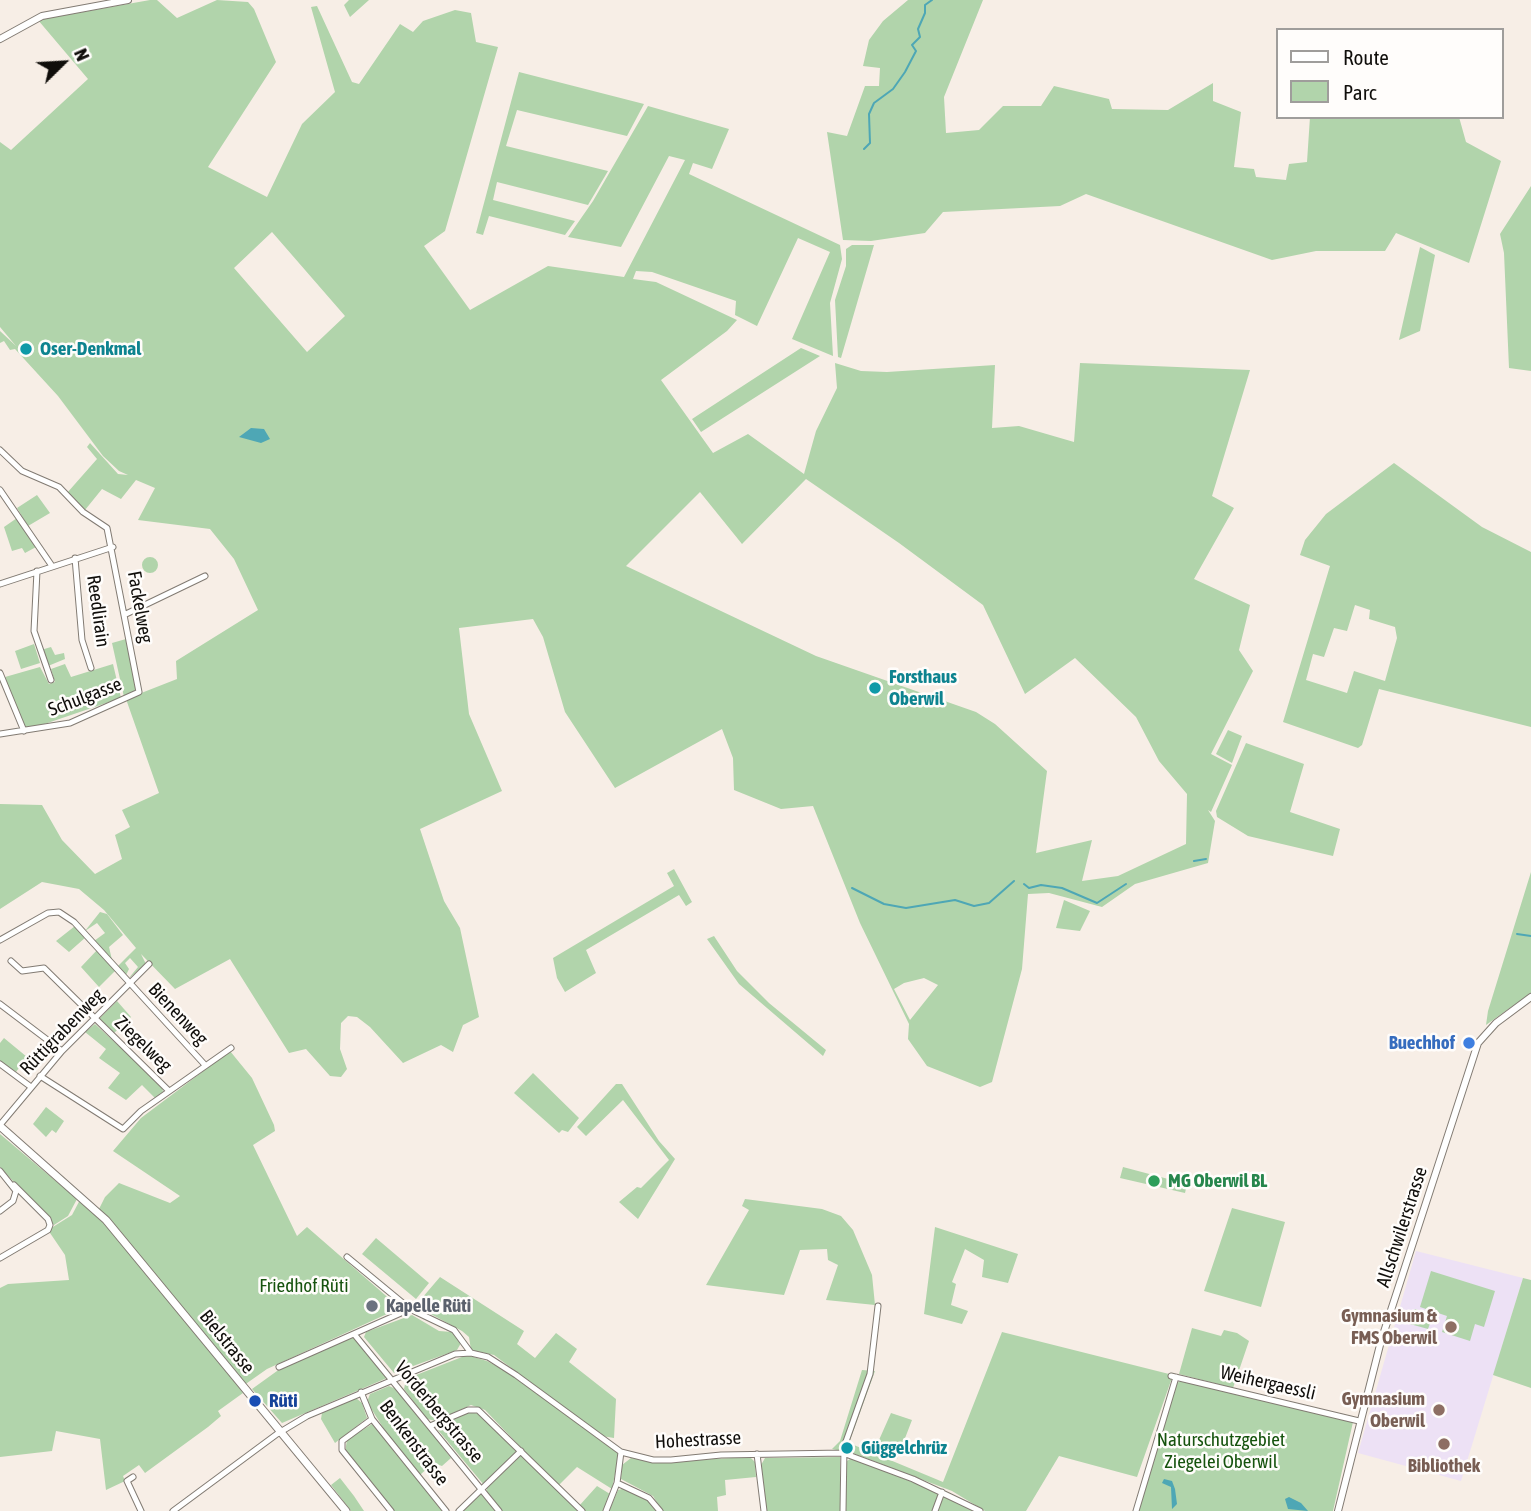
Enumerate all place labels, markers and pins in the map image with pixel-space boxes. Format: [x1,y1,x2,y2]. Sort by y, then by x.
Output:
place label: Oser-Denkmal [40,338,141,360]
marker: Oser-Denkmal [18,341,34,357]
place label: Forsthaus Oberwil [889,666,957,710]
marker: Forsthaus Oberwil [867,680,883,696]
place label: Buechhof [1389,1032,1455,1054]
marker: Buechhof [1461,1035,1477,1051]
place label: MG Oberwil BL [1168,1170,1267,1192]
marker: MG Oberwil BL [1146,1173,1162,1189]
place label: Kapelle Rüti [386,1295,471,1317]
marker: Kapelle Rüti [364,1298,380,1314]
place label: Gymnasium & FMS Oberwil [1341,1305,1437,1349]
marker: Gymnasium & FMS Oberwil [1443,1319,1459,1335]
place label: Gymnasium Oberwil [1341,1388,1425,1432]
place label: Rüti [269,1390,298,1412]
marker: Rüti [247,1393,263,1409]
marker: Gymnasium Oberwil [1431,1402,1447,1418]
marker: Bibliothek [1436,1436,1452,1452]
place label: Güggelchrüz [861,1437,947,1459]
marker: Güggelchrüz [839,1440,855,1456]
place label: Bibliothek [1408,1455,1480,1477]

